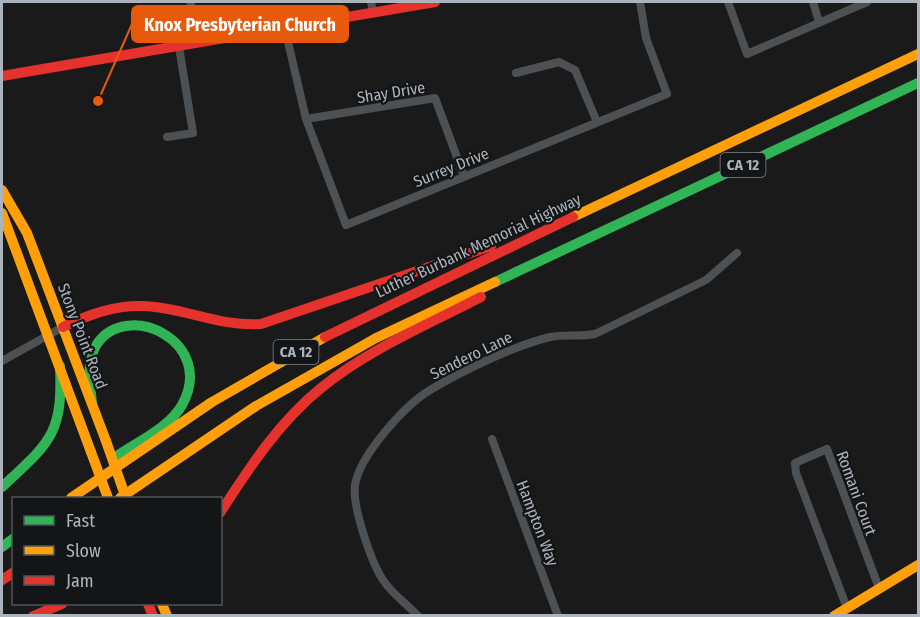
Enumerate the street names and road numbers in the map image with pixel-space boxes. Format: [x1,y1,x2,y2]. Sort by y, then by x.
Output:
street label: Shay Drive [356,78,427,107]
street label: Surrey Drive [411,144,492,191]
road number: CA 12 [720,153,766,177]
street label: Luther Burbank Memorial Highway [372,189,585,302]
street label: Stony Point Road [54,281,111,392]
street label: Sendero Lane [427,327,516,384]
road number: CA 12 [274,340,318,364]
street label: Romani Court [832,448,881,539]
street label: Hampton Way [513,478,563,569]

